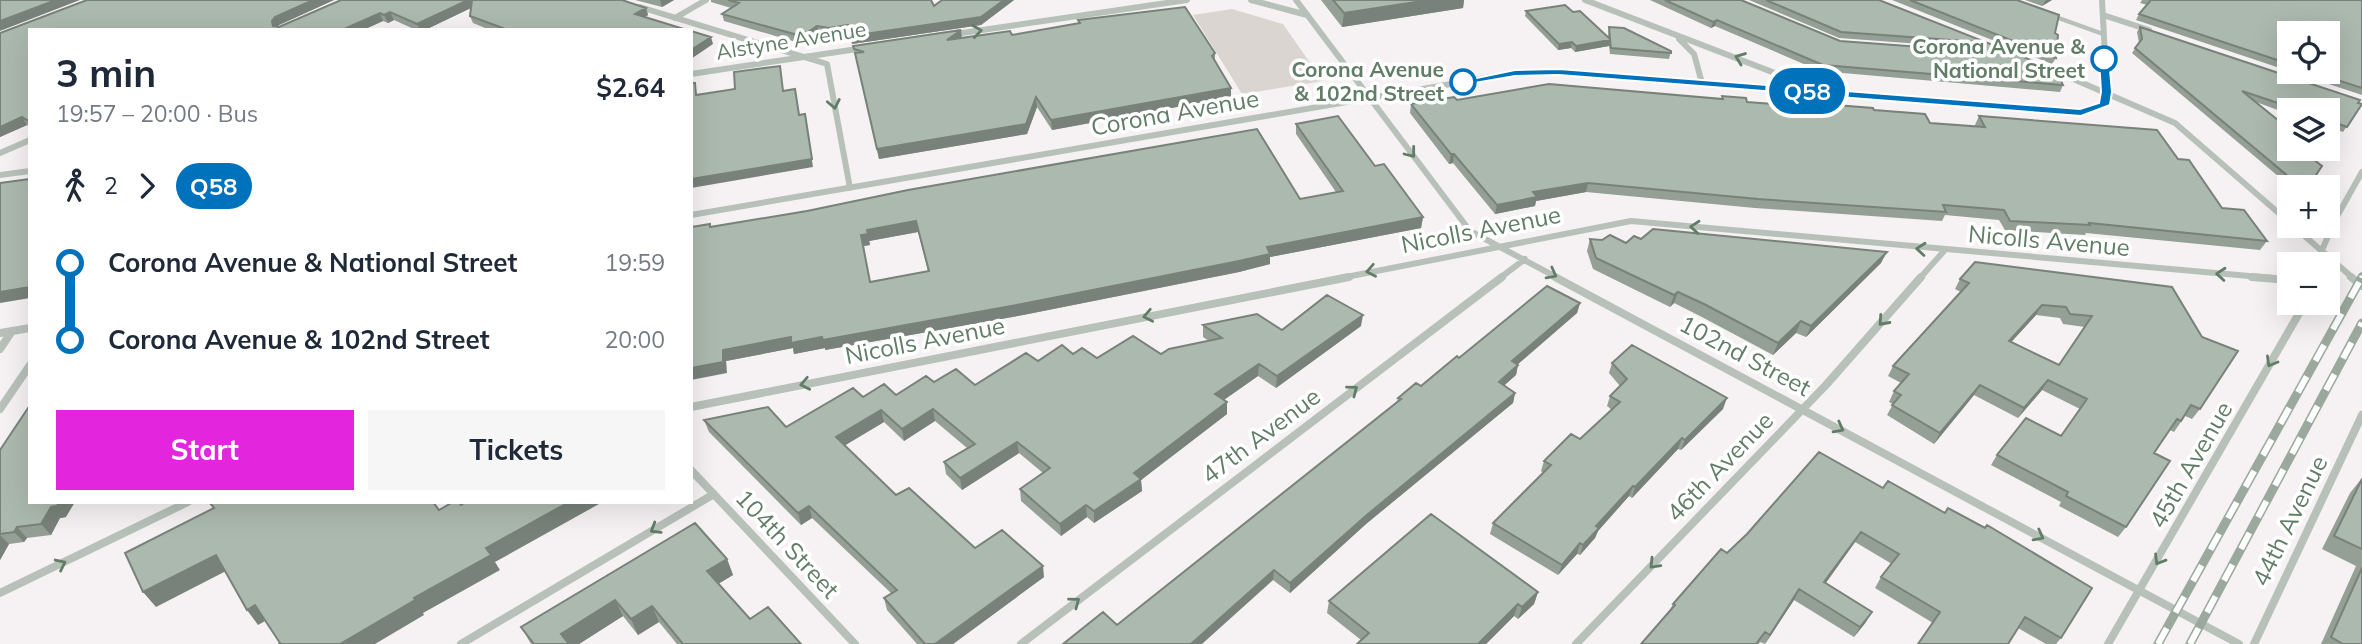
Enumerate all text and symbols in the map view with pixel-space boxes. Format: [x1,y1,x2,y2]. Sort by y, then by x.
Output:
street label: Alstyne Avenue [714,15,868,65]
map controls [2277,21,2340,315]
button: locate [2277,21,2340,84]
one-way arrow [971,24,983,39]
place label: Corona Avenue & National Street [1912,33,2086,83]
marker: Corona Avenue & National Street [2091,46,2117,72]
text: 3 min [56,49,156,97]
one-way arrow [1735,53,1747,67]
place label: Corona Avenue & 102nd Street [1291,56,1444,106]
line badge: Q58 [1767,68,1847,114]
marker: Corona Avenue & 102nd Street [1450,69,1476,95]
text: $2.64 [596,71,665,104]
text: Q58 [1783,76,1831,106]
street label: Corona Avenue [1089,82,1261,142]
one-way arrow [826,98,841,110]
button: layers [2277,98,2340,161]
text: 19:57 – 20:00 · Bus [56,99,258,128]
one-way arrow [1402,145,1415,158]
icon: walk [56,167,94,205]
icon: forward [128,167,166,205]
text: 2 [104,171,118,200]
text: Q58 [190,171,238,201]
button: + [2277,175,2340,238]
street label: Nicolls Avenue [1398,199,1563,259]
street label: Nicolls Avenue [1967,218,2131,262]
one-way arrow [1689,220,1700,235]
one-way arrow [1915,242,1926,257]
text: Corona Avenue & National Street [108,246,517,279]
text: 19:59 [605,248,665,277]
button: − [2277,252,2340,315]
one-way arrow [1365,263,1377,278]
one-way arrow [1545,265,1558,279]
one-way arrow [2215,267,2226,282]
one-way arrow [1142,307,1154,322]
street label: 102nd Street [1675,308,1816,402]
street label: Nicolls Avenue [842,310,1007,370]
one-way arrow [1879,313,1891,326]
text: Corona Avenue & 102nd Street [108,323,490,356]
text: 20:00 [605,325,665,354]
one-way arrow [2266,355,2279,367]
one-way arrow [799,376,811,391]
street label: 47th Avenue [1195,381,1326,490]
one-way arrow [1345,385,1358,398]
street label: 45th Avenue [2142,396,2238,533]
street label: 46th Avenue [1659,405,1779,527]
button: Start [56,410,354,490]
button: Tickets [368,410,665,490]
one-way arrow [1832,420,1844,433]
street label: 44th Avenue [2245,451,2334,591]
street label: 104th Street [730,483,846,604]
one-way arrow [650,521,663,534]
one-way arrow [2032,528,2044,541]
one-way arrow [2154,552,2167,565]
one-way arrow [1649,556,1662,569]
one-way arrow [54,558,66,572]
one-way arrow [1067,598,1080,611]

